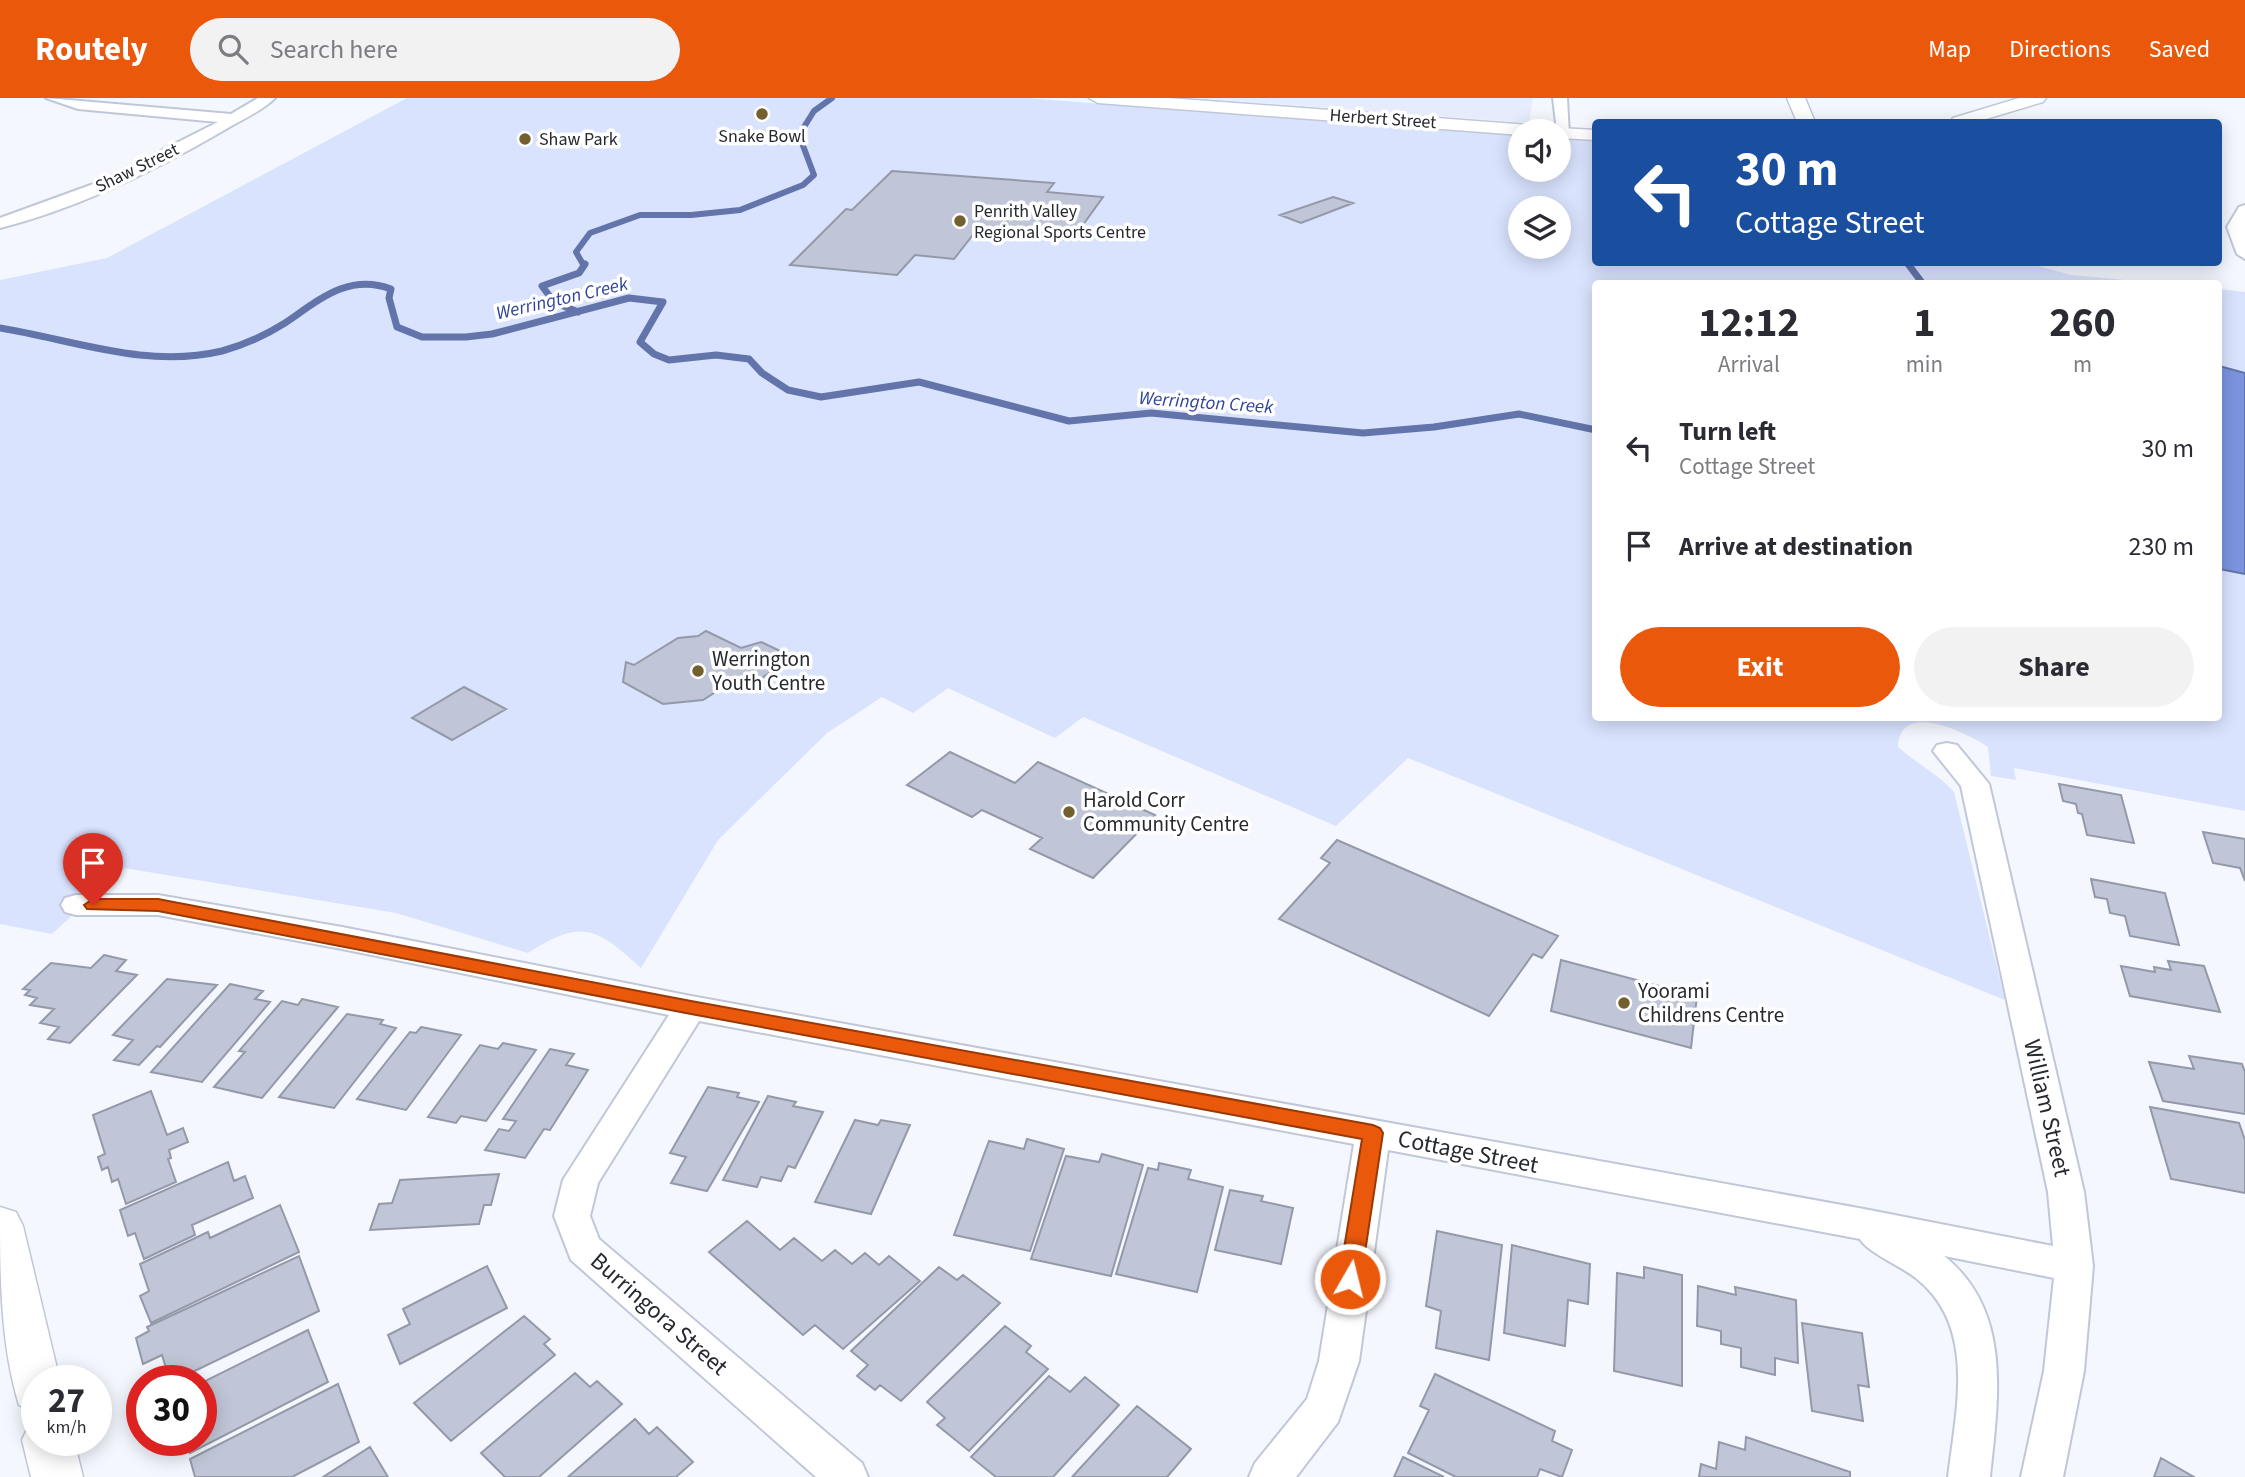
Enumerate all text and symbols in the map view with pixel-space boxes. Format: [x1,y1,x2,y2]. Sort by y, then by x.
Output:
search box [190,18,680,81]
text: Routely [35,26,148,73]
icon: search [214,30,252,68]
text: Search here [270,31,398,68]
text: Map [1928,32,1971,67]
text: Directions [2009,32,2111,67]
text: Saved [2149,32,2210,67]
street label: Herbert Street [1329,103,1437,135]
marker: Snake Bowl [754,106,770,122]
map controls [1508,119,1571,259]
button: sound [1508,119,1571,182]
place label: Snake Bowl [718,124,806,149]
place label: Shaw Park [539,127,618,152]
marker: Shaw Park [517,131,533,147]
text: 30 m [1735,135,1839,205]
street label: Shaw Street [91,137,183,199]
icon: left [1620,147,1711,238]
button: layers [1508,196,1571,259]
place label: Penrith Valley Regional Sports Centre [974,199,1146,245]
text: Cottage Street [1735,200,1925,246]
marker: Penrith Valley Regional Sports Centre [952,213,968,229]
water label: Werrington Creek [493,271,631,327]
text: 12:12 [1698,293,1800,353]
text: 1 [1913,293,1935,353]
text: 260 [2049,293,2116,353]
text: Arrival [1718,348,1780,381]
text: min [1906,348,1943,381]
text: m [2073,348,2092,381]
water label: Werrington Creek [1138,385,1275,421]
text: Turn left [1679,413,1776,450]
icon: left [1620,429,1658,467]
text: 30 m [2141,430,2194,467]
text: Cottage Street [1679,450,1815,483]
icon: arrive [1620,527,1658,565]
text: Arrive at destination [1679,528,1913,565]
text: 230 m [2128,528,2194,565]
button: Exit [1620,627,1900,707]
button: Share [1914,627,2194,707]
place label: Werrington Youth Centre [711,644,825,698]
marker: Werrington Youth Centre [690,663,706,679]
place label: Harold Corr Community Centre [1083,785,1249,839]
marker: Harold Corr Community Centre [1061,804,1077,820]
pin [63,833,123,905]
icon: arrive [74,844,112,882]
place label: Yoorami Childrens Centre [1637,976,1784,1030]
marker: Yoorami Childrens Centre [1616,995,1632,1011]
street label: William Street [2014,1036,2080,1180]
street label: Cottage Street [1395,1121,1541,1183]
position arrow [1313,1242,1387,1316]
street label: Burringora Street [582,1244,736,1384]
speed limit sign: 30 [126,1365,217,1456]
text: 27 [48,1376,85,1426]
text: km/h [47,1415,86,1440]

